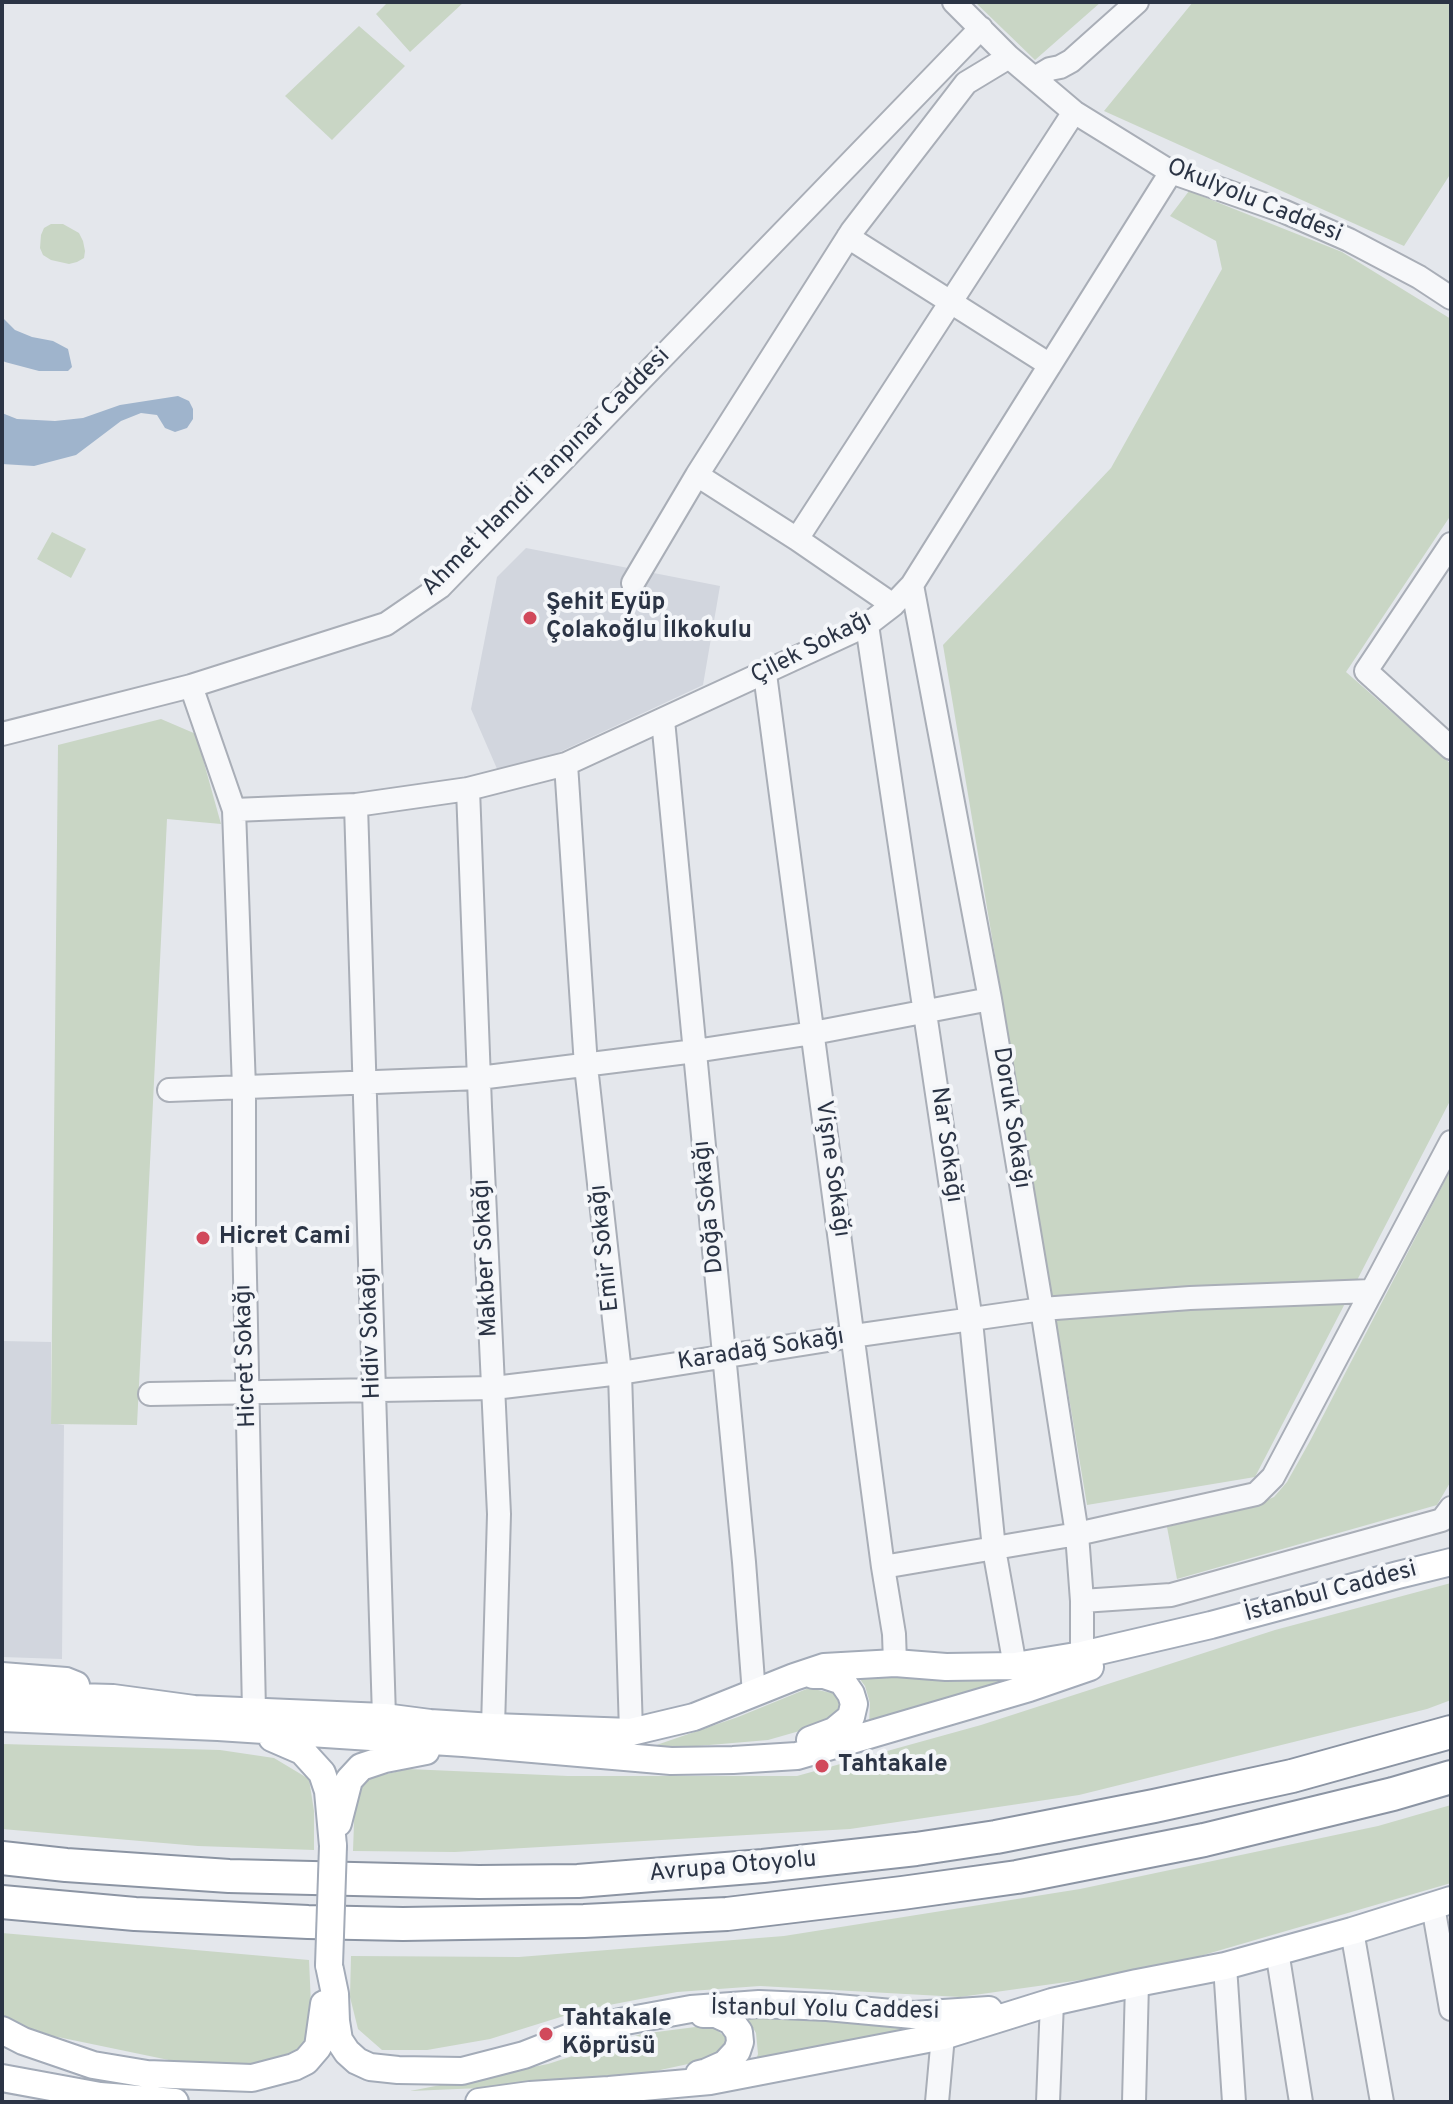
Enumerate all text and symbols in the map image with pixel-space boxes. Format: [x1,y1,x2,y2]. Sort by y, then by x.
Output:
street label: Okulyolu Caddesi [1162,154,1346,250]
street label: Ahmet Hamdi Tanpınar Caddesi [417,343,677,603]
place label: Şehit Eyüp Çolakoğlu İlkokulu [546,590,752,646]
street label: Çilek Sokağı [747,606,877,692]
marker: Şehit Eyüp Çolakoğlu İlkokulu [521,609,539,627]
street label: Doruk Sokağı [985,1045,1035,1191]
street label: Nar Sokağı [923,1085,967,1205]
street label: Vişne Sokağı [807,1099,855,1239]
street label: Doğa Sokağı [689,1139,731,1275]
street label: Makber Sokağı [468,1178,506,1338]
street label: Emir Sokağı [585,1183,627,1313]
place label: Hicret Cami [219,1224,351,1252]
marker: Hicret Cami [194,1229,212,1247]
street label: Hidiv Sokağı [355,1266,389,1400]
street label: Hicret Sokağı [230,1284,264,1428]
street label: Karadağ Sokağı [676,1324,846,1378]
street label: İstanbul Caddesi [1242,1556,1420,1630]
place label: Tahtakale [838,1752,948,1780]
marker: Tahtakale [813,1757,831,1775]
street label: Avrupa Otoyolu [648,1846,818,1890]
street label: İstanbul Yolu Caddesi [710,1995,940,2027]
place label: Tahtakale Köprüsü [562,2006,672,2062]
marker: Tahtakale Köprüsü [537,2025,555,2043]

